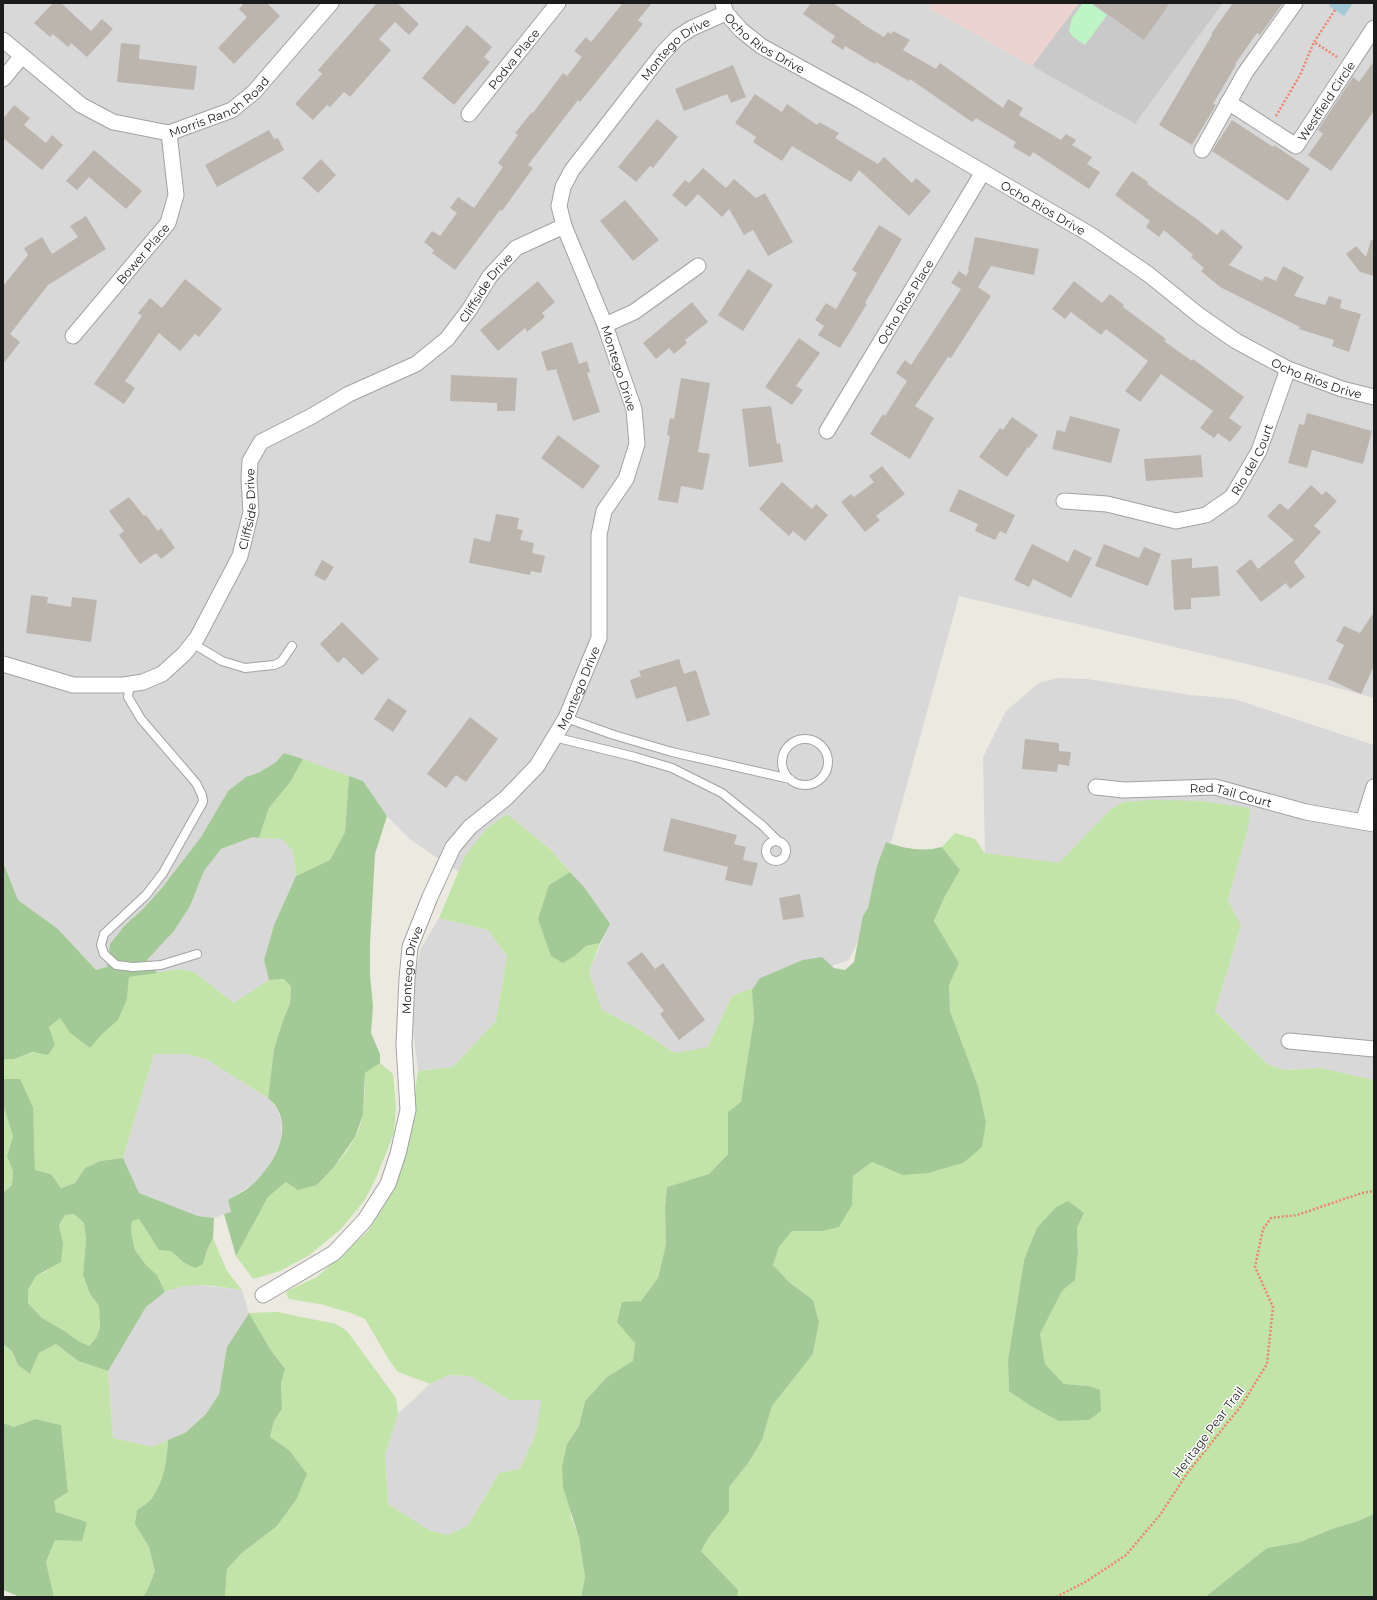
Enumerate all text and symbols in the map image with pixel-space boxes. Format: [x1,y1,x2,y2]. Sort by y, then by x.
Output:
street label: Ocho Rios Drive [722,9,808,76]
street label: Montego Drive [637,14,712,83]
street label: Podva Place [485,25,542,92]
street label: Westfield Circle [1294,58,1358,144]
street label: Morris Ranch Road [167,73,272,140]
street label: Ocho Rios Drive [998,177,1088,238]
street label: Bower Place [113,220,172,287]
street label: Cliffside Drive [455,250,515,325]
street label: Ocho Rios Place [873,256,936,347]
street label: Montego Drive [598,323,640,413]
street label: Ocho Rios Drive [1269,354,1363,401]
street label: Rio del Court [1227,422,1276,498]
street label: Cliffside Drive [234,468,259,551]
street label: Montego Drive [553,644,602,732]
street label: Red Tail Court [1189,779,1274,810]
street label: Montego Drive [398,924,425,1014]
street label: Heritage Pear Trail [1169,1383,1247,1481]

